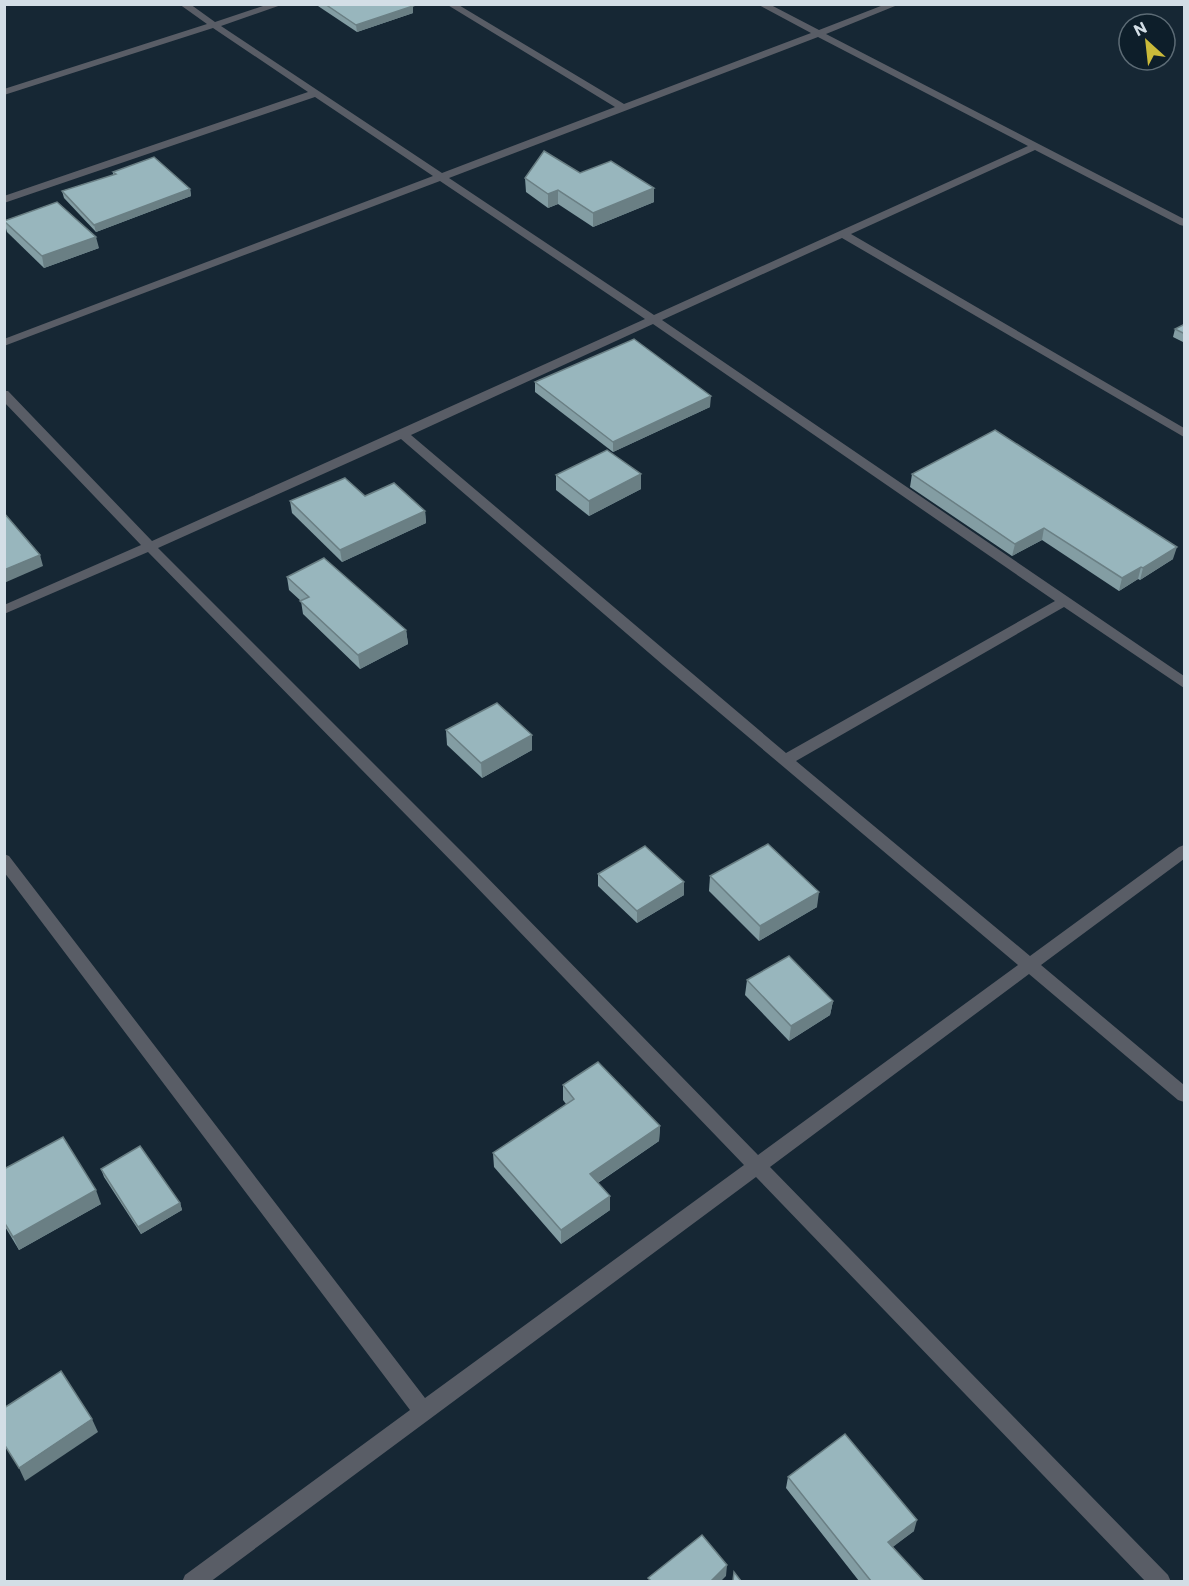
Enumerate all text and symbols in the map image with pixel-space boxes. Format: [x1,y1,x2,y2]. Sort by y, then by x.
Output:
north arrow [1117,12,1177,72]
text: N [1130,17,1150,39]

